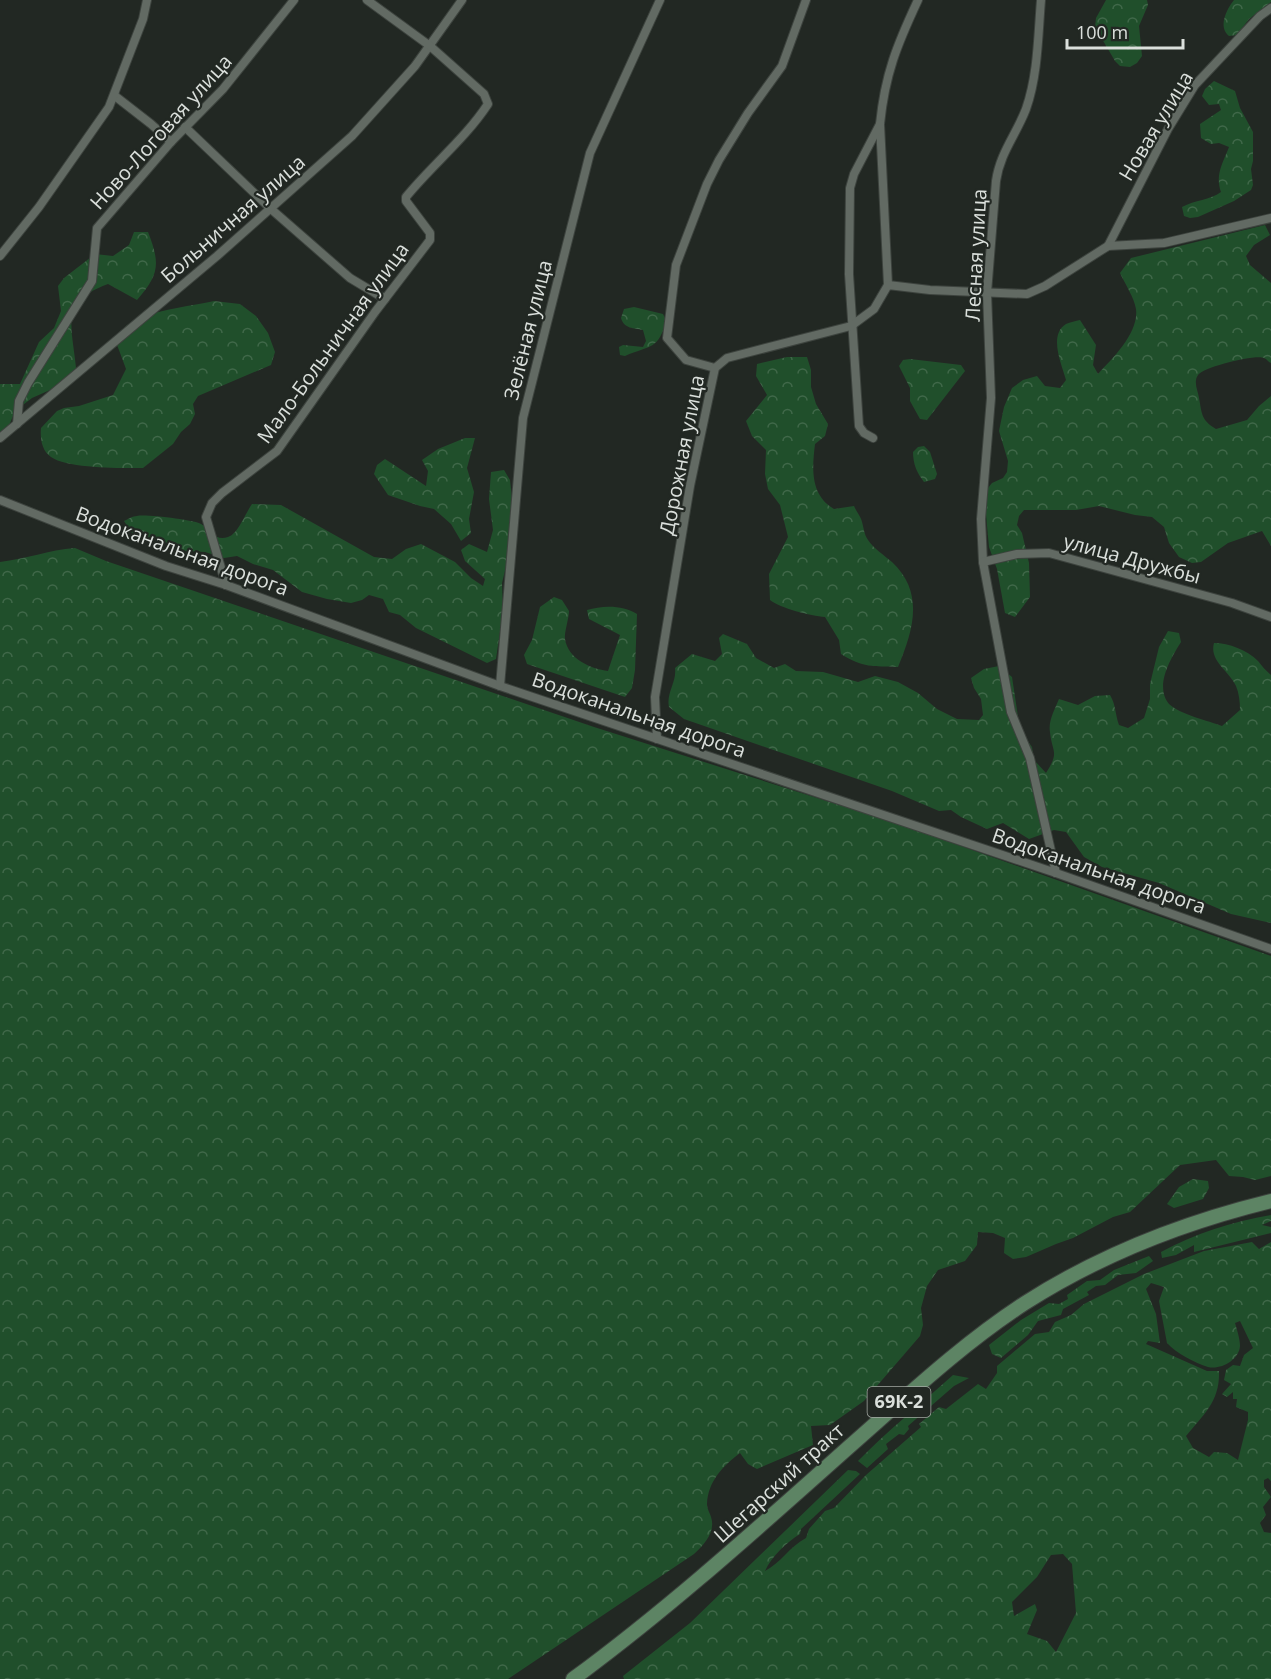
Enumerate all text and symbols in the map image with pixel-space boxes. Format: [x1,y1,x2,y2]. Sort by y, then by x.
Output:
scale bar [1067,12,1182,50]
text: 100 m [1076,20,1128,44]
street label: Ново-Логовая улица [84,48,238,215]
street label: Новая улица [1112,66,1199,186]
street label: Больничная улица [155,148,311,289]
street label: Лесная улица [959,188,992,322]
street label: Мало-Больничная улица [251,237,415,448]
street label: Зелёная улица [497,257,558,403]
street label: Дорожная улица [653,373,710,537]
street label: Водоканальная дорога [72,499,292,602]
street label: улица Дружбы [1061,527,1204,590]
street label: Водоканальная дорога [529,665,750,764]
street label: Водоканальная дорога [989,821,1210,920]
road number: 69К-2 [868,1387,930,1417]
street label: Шегарский тракт [708,1417,850,1548]

